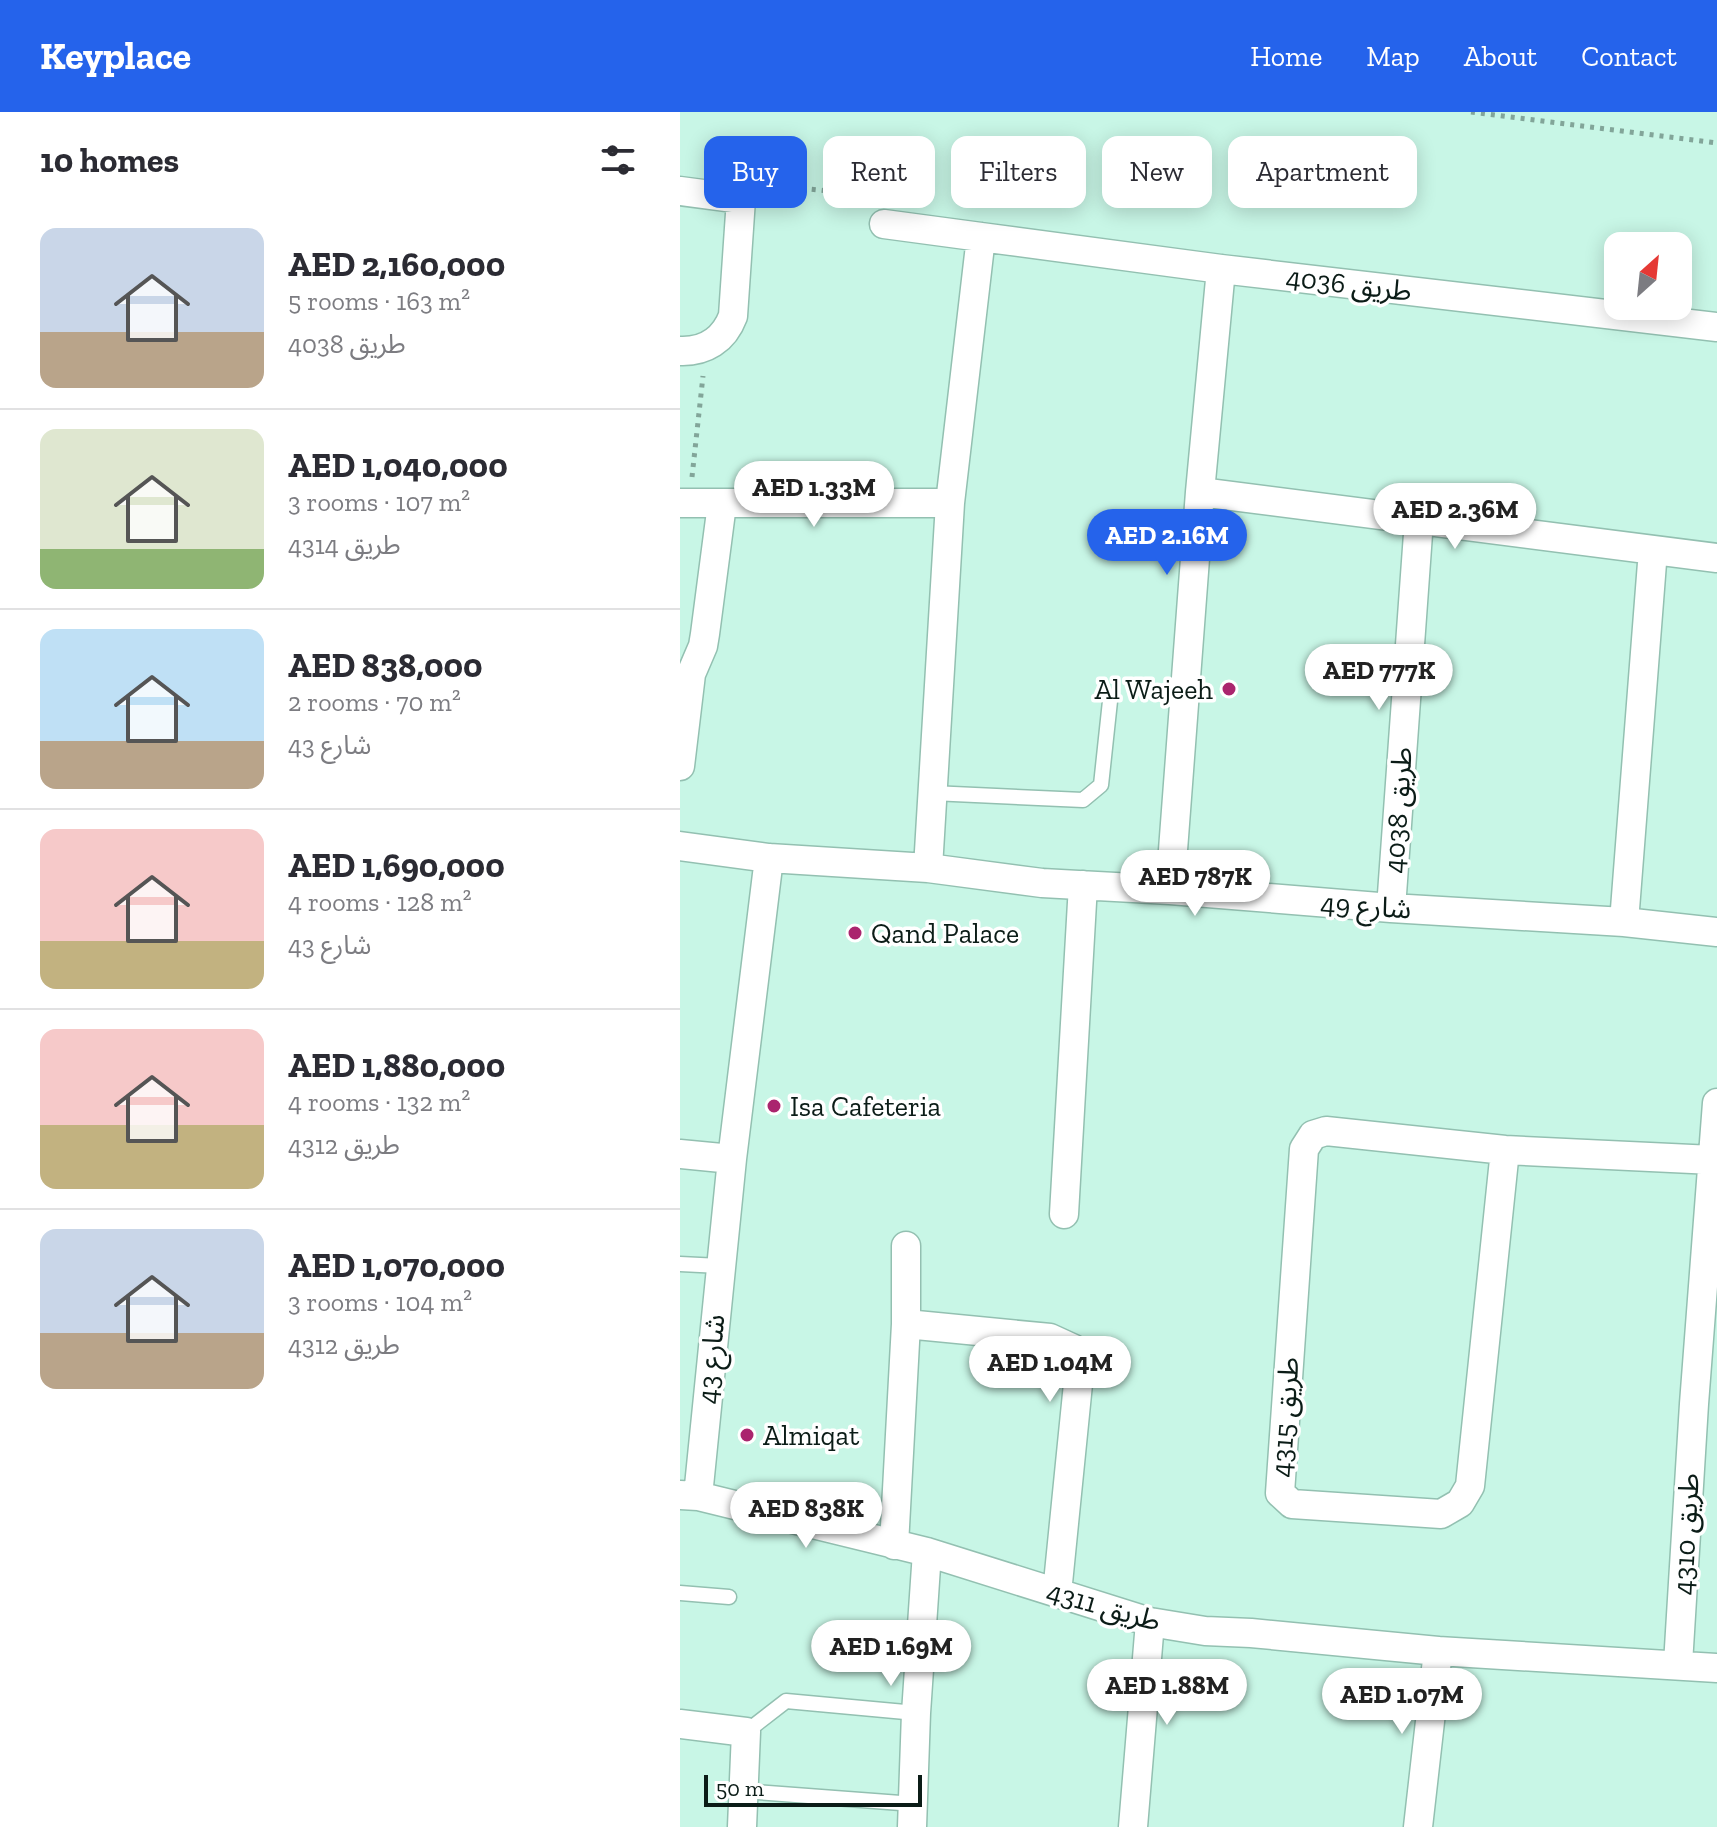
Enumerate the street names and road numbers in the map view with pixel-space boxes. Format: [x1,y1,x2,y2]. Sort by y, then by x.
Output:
street label: طريق 4036 [1284,260,1414,309]
street label: طريق 4038 [1377,746,1420,874]
street label: شارع 49 [1319,886,1412,930]
street label: شارع 43 [691,1313,735,1405]
street label: طريق 4315 [1264,1356,1307,1478]
street label: طريق 4310 [1666,1472,1707,1596]
street label: طريق 4311 [1043,1574,1165,1639]

